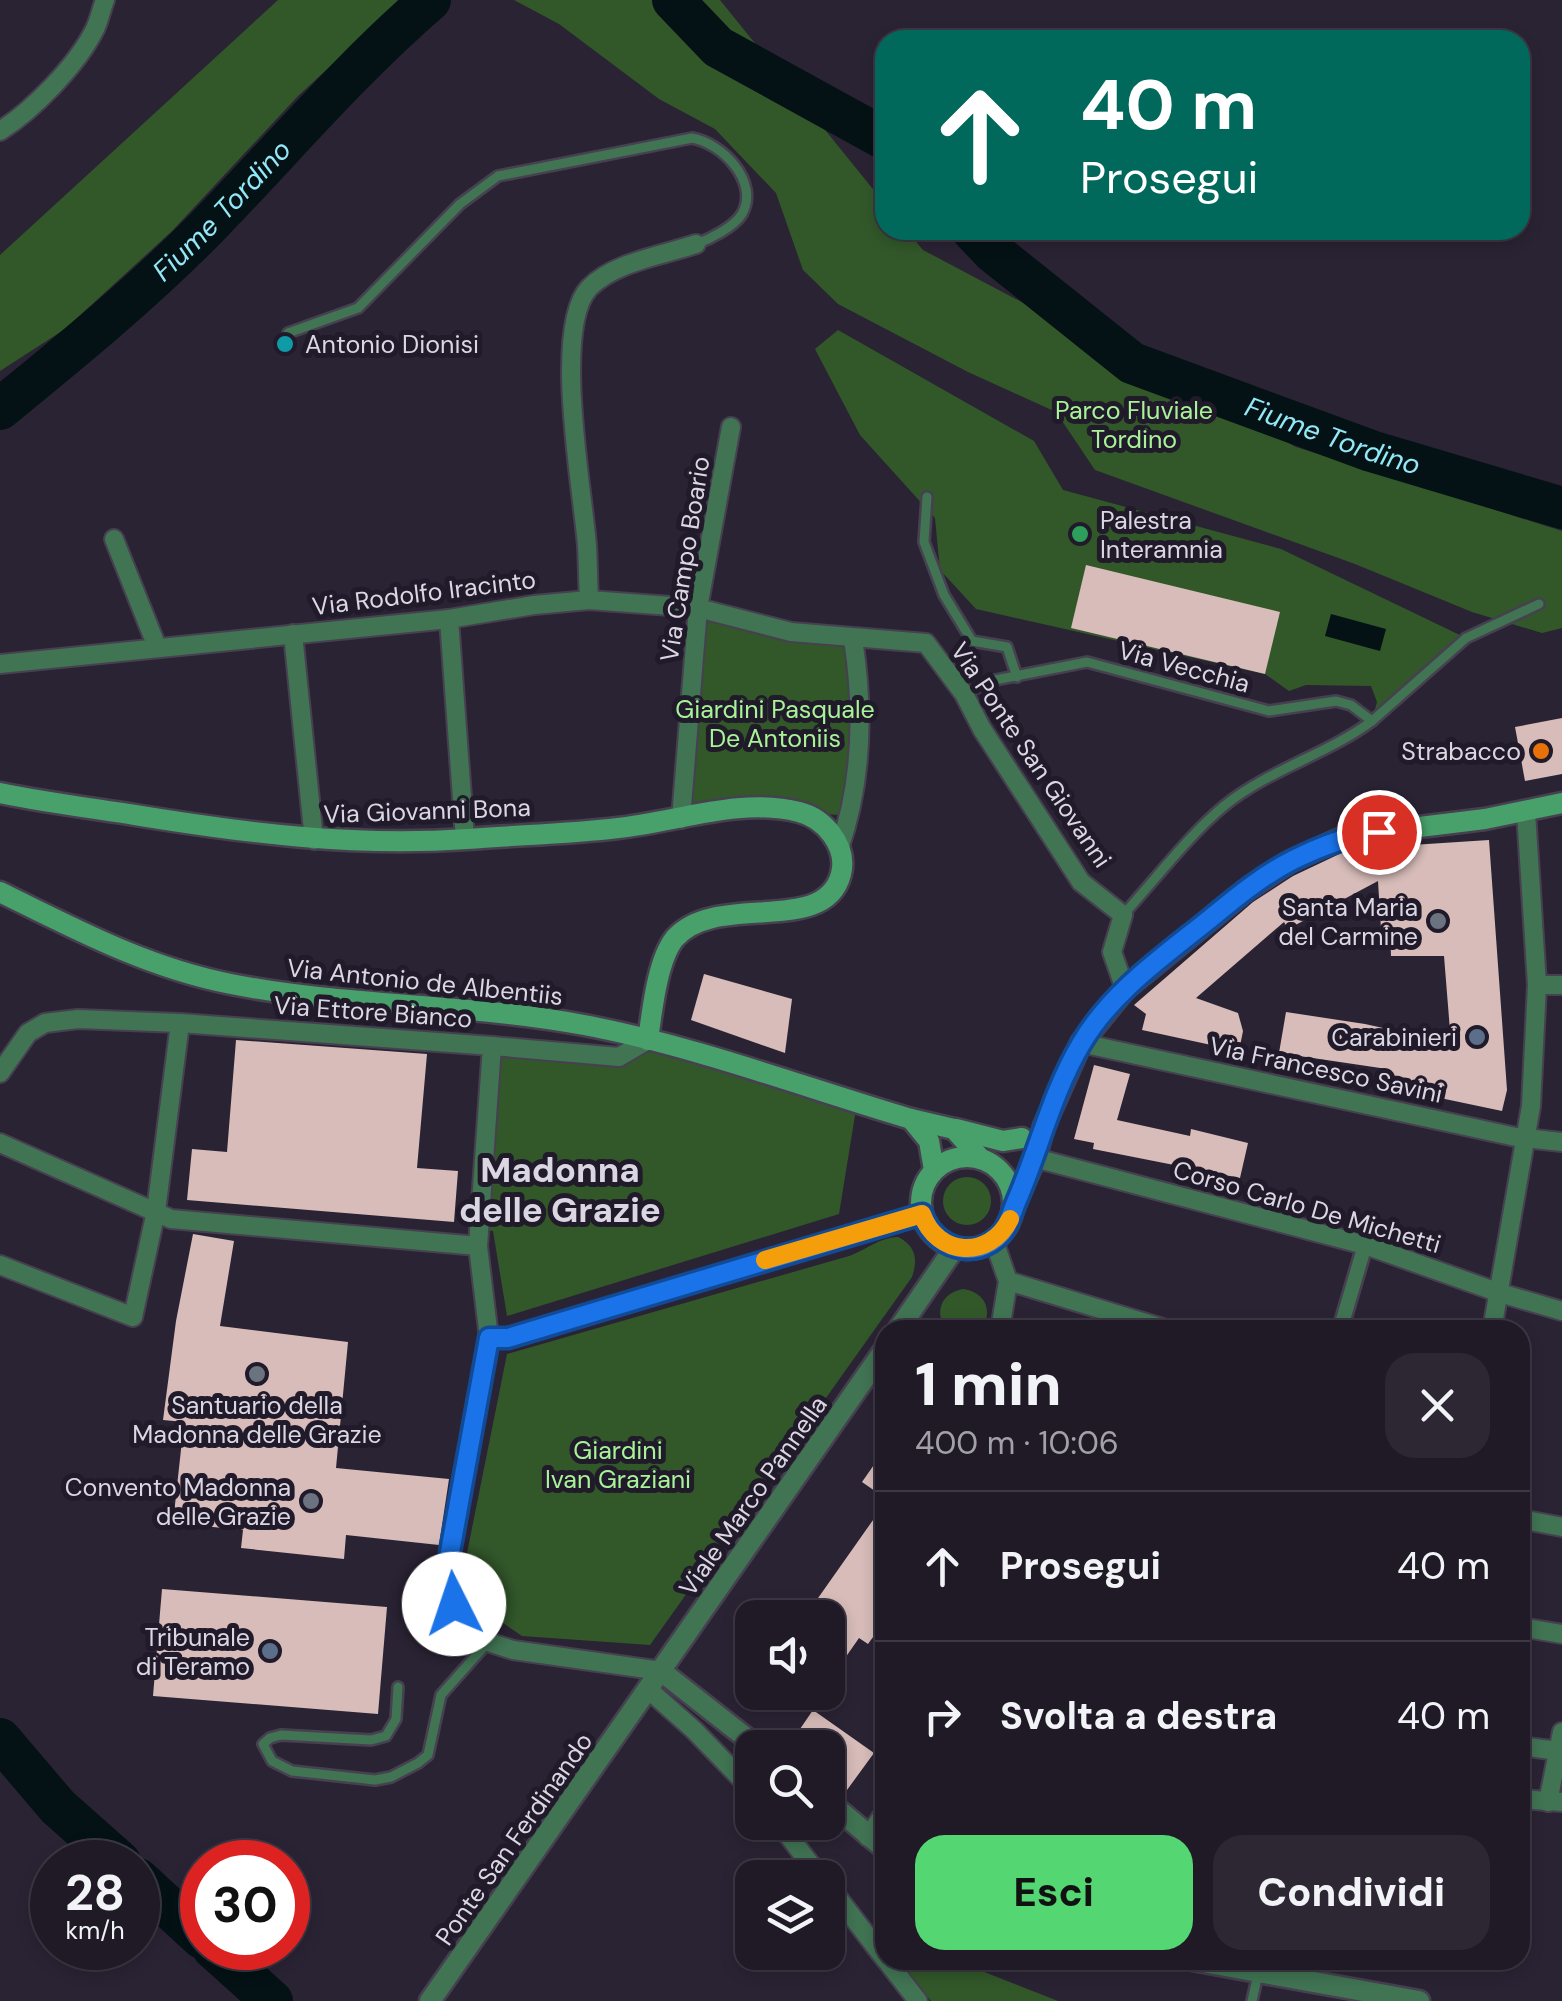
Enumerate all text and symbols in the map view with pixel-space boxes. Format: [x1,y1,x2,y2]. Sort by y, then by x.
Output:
text: 40 m [1080,60,1257,151]
icon: ahead [915,70,1045,200]
water label: Fiume Tordino [144,131,299,289]
text: Prosegui [1080,148,1258,207]
place label: Antonio Dionisi [305,328,479,361]
marker: Antonio Dionisi [274,333,296,355]
water label: Fiume Tordino [1240,388,1425,483]
park label: Parco Fluviale Tordino [1055,394,1213,456]
street label: Via Campo Boario [652,454,718,664]
place label: Palestra Interamnia [1100,504,1223,566]
marker: Palestra Interamnia [1069,523,1091,545]
street label: Via Rodolfo Iracinto [310,563,538,623]
street label: Via Vecchia [1115,634,1253,700]
street label: Via Ponte San Giovanni [943,636,1119,874]
park label: Giardini Pasquale De Antoniis [675,693,875,755]
place label: Strabacco [1401,735,1521,768]
marker: Strabacco [1530,740,1552,762]
pin [1337,790,1422,875]
street label: Via Giovanni Bona [323,791,531,831]
icon: arrive [1352,805,1407,860]
place label: Santa Maria del Carmine [1278,891,1418,953]
marker: Santa Maria del Carmine [1427,910,1449,932]
street label: Via Antonio de Albentiis [285,951,565,1013]
street label: Via Ettore Bianco [273,989,473,1035]
place label: Carabinieri [1331,1021,1457,1054]
marker: Carabinieri [1466,1026,1488,1048]
street label: Via Francesco Savini [1206,1029,1446,1111]
district label: Madonna delle Grazie [459,1147,661,1233]
street label: Corso Carlo De Michetti [1169,1153,1445,1261]
text: 1 min [915,1345,1062,1424]
button: close [1385,1353,1490,1458]
marker: Santuario della Madonna delle Grazie [246,1363,268,1385]
place label: Santuario della Madonna delle Grazie [132,1389,382,1451]
street label: Viale Marco Pannella [671,1389,835,1603]
text: 400 m · 10:06 [915,1422,1119,1464]
park label: Giardini Ivan Graziani [545,1434,691,1496]
place label: Convento Madonna delle Grazie [65,1471,291,1533]
marker: Convento Madonna delle Grazie [300,1490,322,1512]
icon: ahead [915,1539,970,1594]
text: Prosegui [1000,1541,1161,1591]
text: 40 m [1397,1541,1490,1591]
position arrow [402,1552,506,1656]
map controls [735,1600,845,1970]
button: sound [735,1600,845,1710]
place label: Tribunale di Teramo [136,1621,250,1683]
marker: Tribunale di Teramo [259,1640,281,1662]
icon: right [915,1689,970,1744]
text: Svolta a destra [1000,1691,1277,1741]
text: 40 m [1397,1691,1490,1741]
street label: Ponte San Ferdinando [428,1726,600,1952]
button: search [735,1730,845,1840]
button: Esci [915,1835,1193,1950]
button: Condividi [1213,1835,1490,1950]
speed limit sign: 30 [180,1840,310,1970]
text: 28 [65,1860,125,1926]
button: layers [735,1860,845,1970]
text: km/h [65,1914,125,1947]

